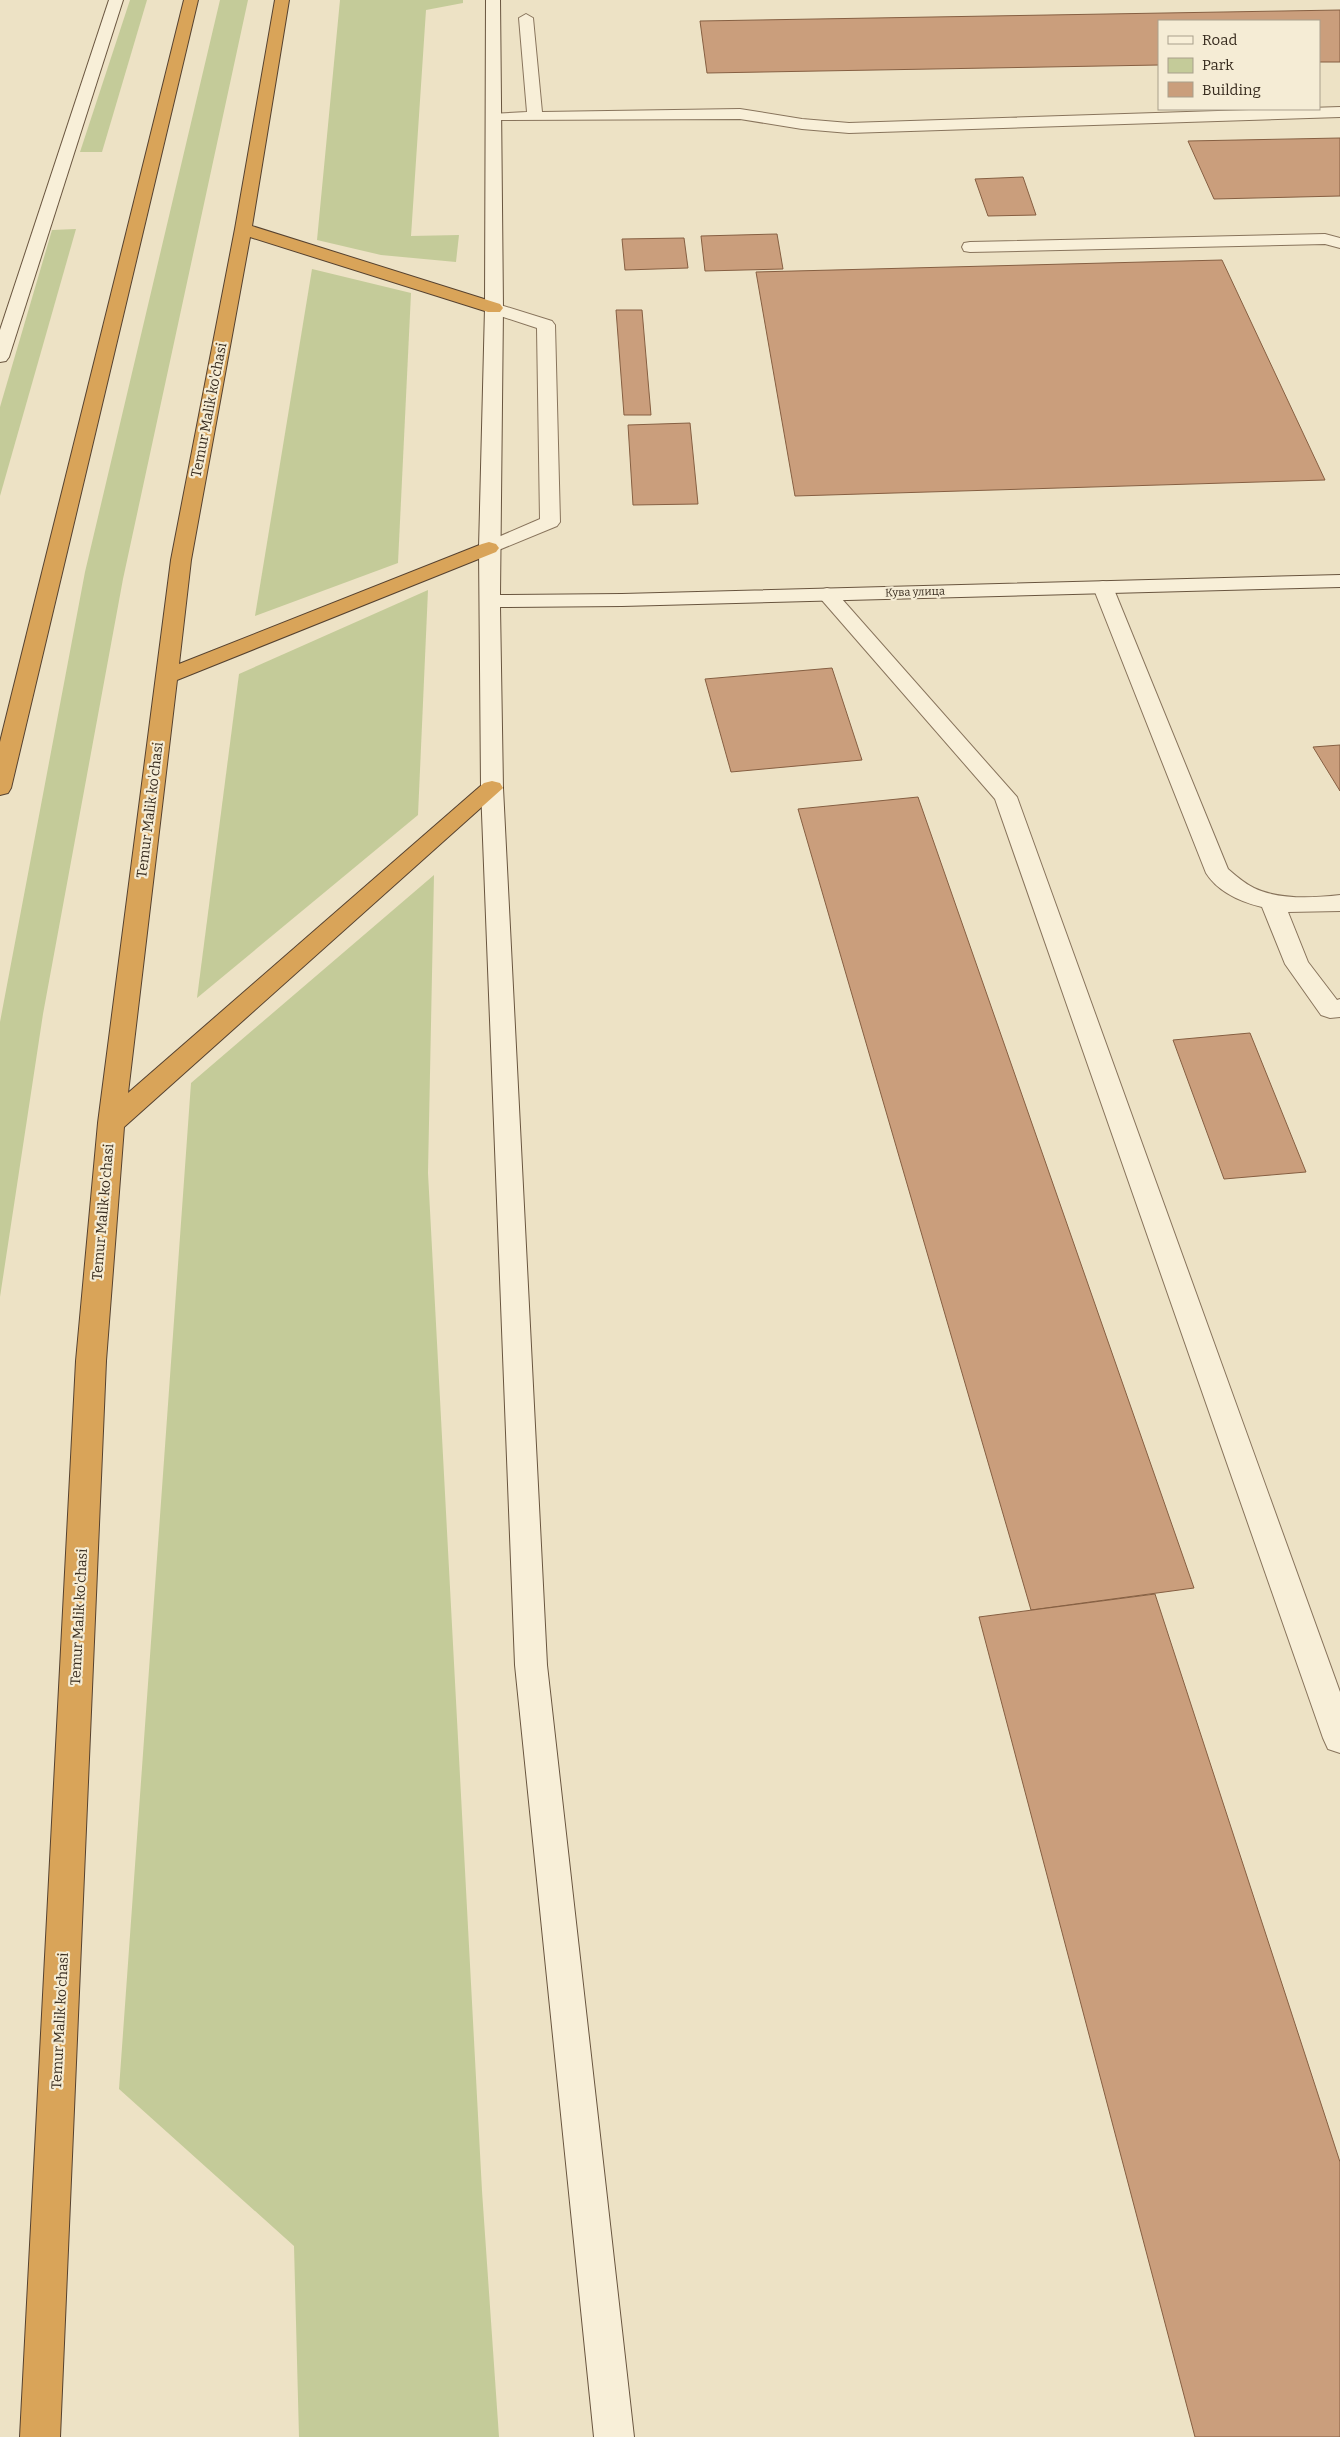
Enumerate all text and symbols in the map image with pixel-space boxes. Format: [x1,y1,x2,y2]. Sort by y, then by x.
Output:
legend [1158,20,1320,110]
text: Road [1202,31,1237,49]
text: Park [1202,56,1234,74]
text: Building [1202,81,1261,99]
street label: Temur Malik ko'chasi [188,341,230,479]
street label: Кува улица [885,584,945,600]
street label: Temur Malik ko'chasi [133,741,167,879]
street label: Temur Malik ko'chasi [89,1143,117,1281]
street label: Temur Malik ko'chasi [67,1548,91,1686]
street label: Temur Malik ko'chasi [48,1952,72,2090]

